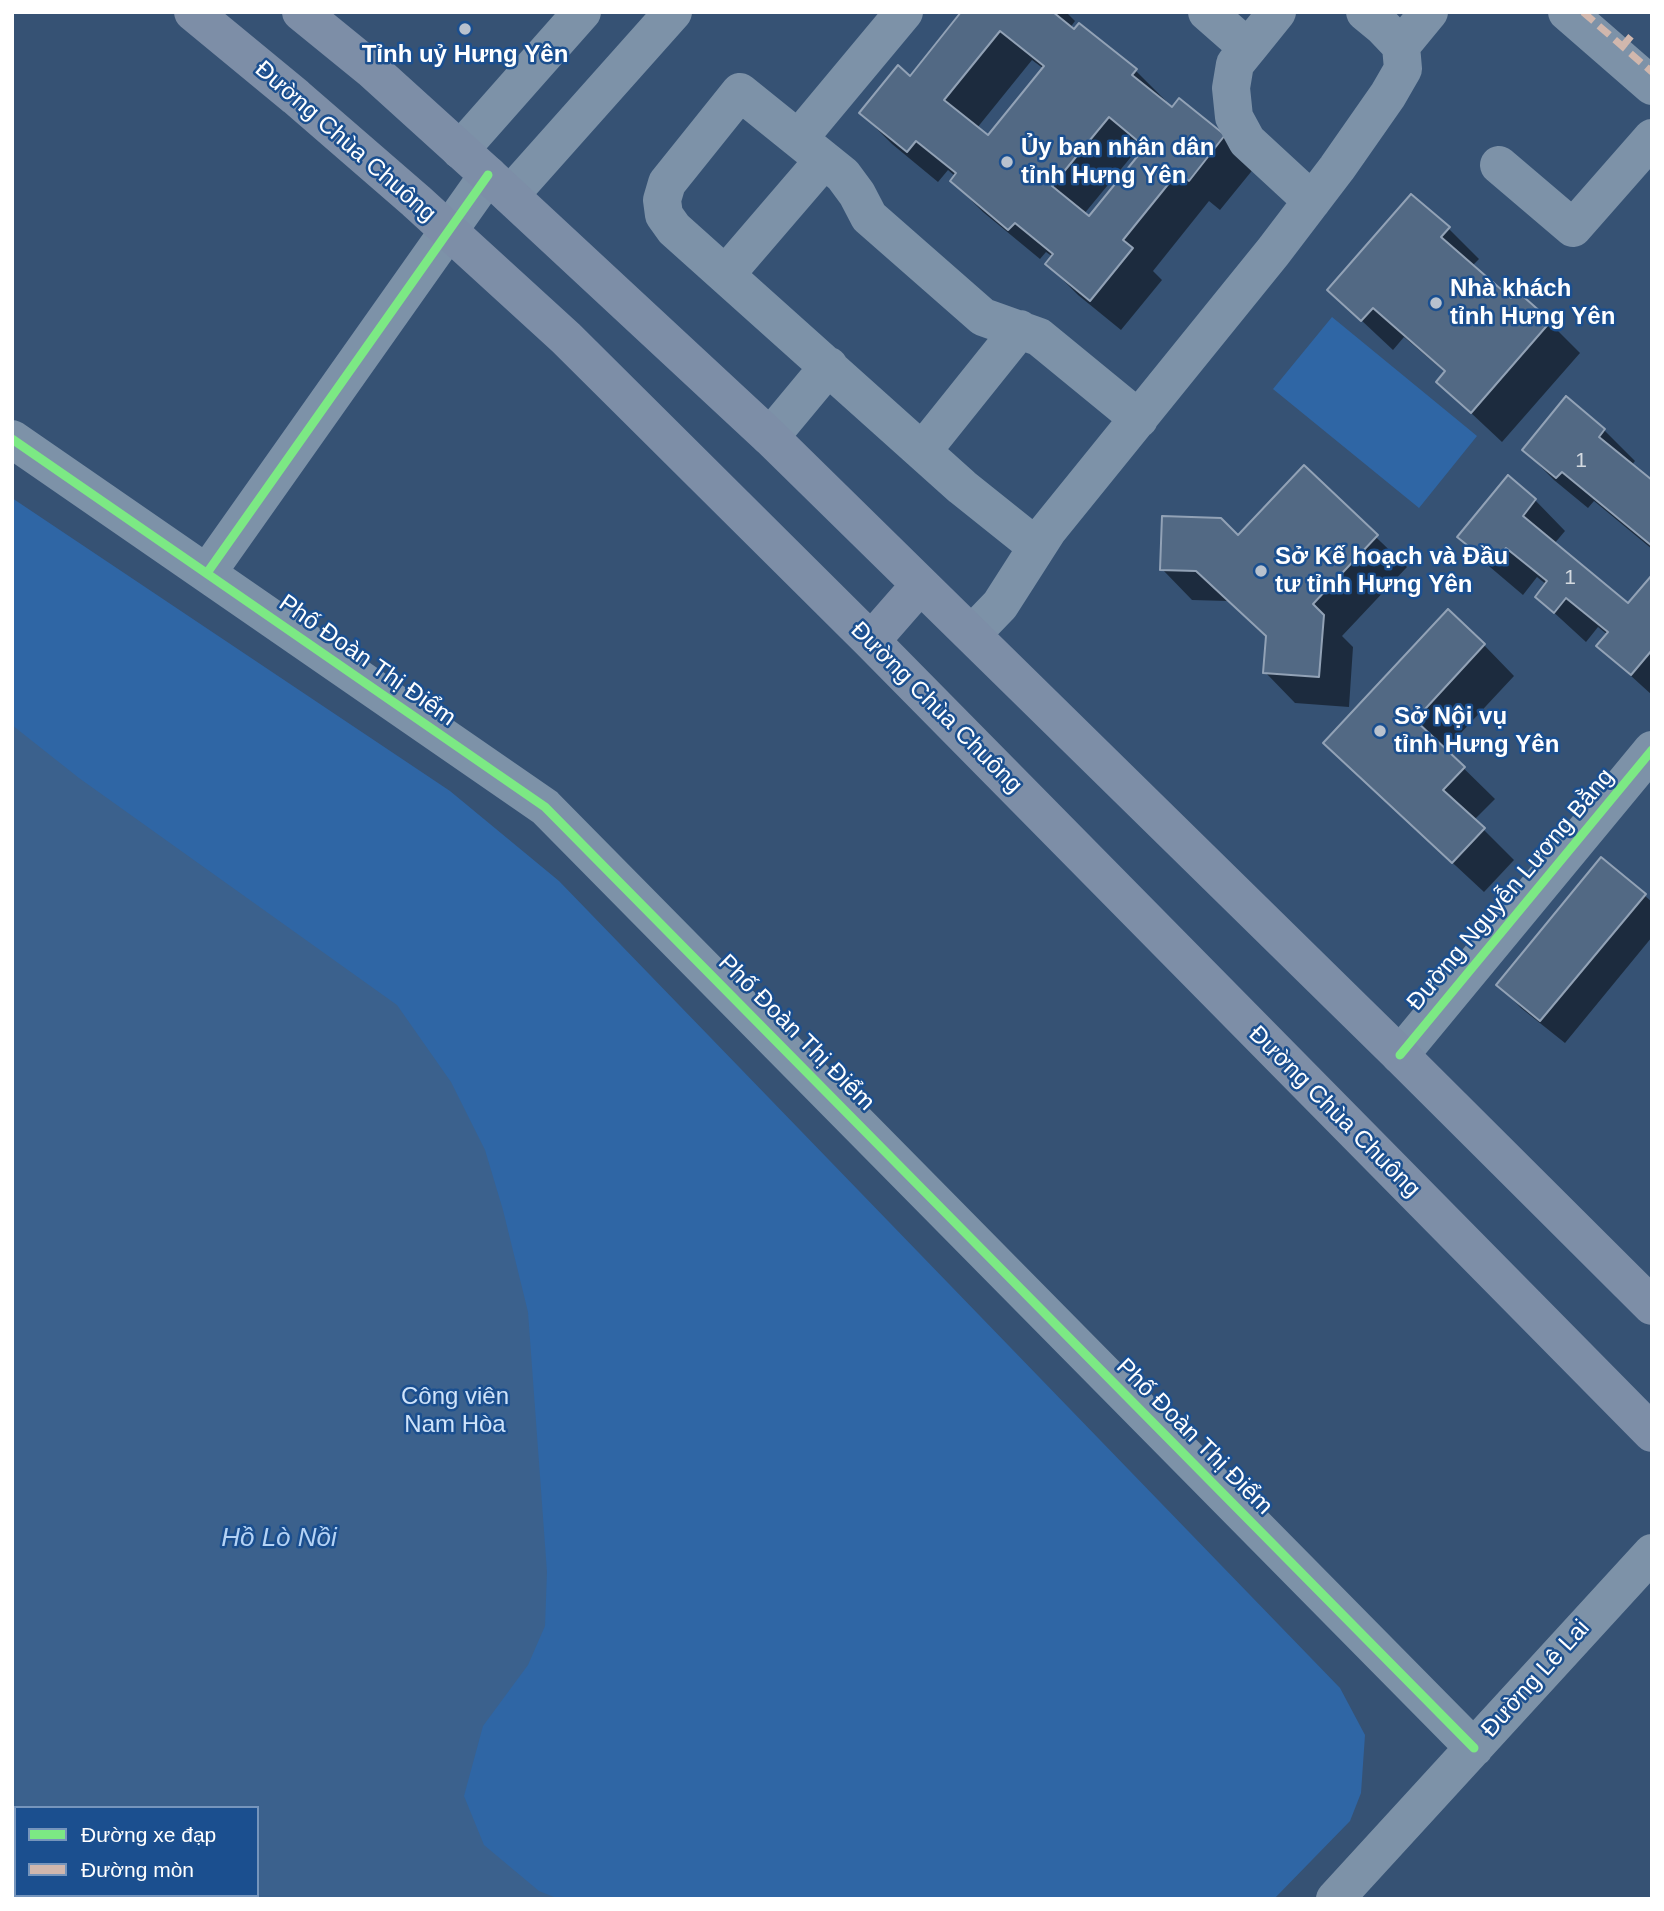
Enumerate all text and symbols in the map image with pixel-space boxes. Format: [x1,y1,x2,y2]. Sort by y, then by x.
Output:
marker: Tỉnh uỷ Hưng Yên [457,21,473,37]
place label: Tỉnh uỷ Hưng Yên [362,41,568,69]
street label: Đường Chùa Chuông [249,55,441,229]
place label: Ủy ban nhân dân tỉnh Hưng Yên [1021,134,1214,190]
marker: Ủy ban nhân dân tỉnh Hưng Yên [999,154,1015,170]
place label: Nhà khách tỉnh Hưng Yên [1450,275,1615,331]
marker: Nhà khách tỉnh Hưng Yên [1428,295,1444,311]
house number: 1 [1575,448,1587,474]
place label: Sở Kế hoạch và Đầu tư tỉnh Hưng Yên [1275,543,1508,599]
marker: Sở Kế hoạch và Đầu tư tỉnh Hưng Yên [1253,563,1269,579]
house number: 1 [1564,565,1576,591]
street label: Phố Đoàn Thị Điểm [273,589,461,733]
street label: Đường Chùa Chuông [844,616,1028,800]
place label: Sở Nội vụ tỉnh Hưng Yên [1394,703,1559,759]
marker: Sở Nội vụ tỉnh Hưng Yên [1372,723,1388,739]
street label: Đường Nguyễn Lương Bằng [1401,763,1621,1017]
street label: Phố Đoàn Thị Điểm [712,949,880,1117]
street label: Đường Chùa Chuông [1242,1020,1426,1204]
street label: Phố Đoàn Thị Điểm [1110,1353,1278,1521]
park label: Công viên Nam Hòa [401,1383,509,1439]
water label: Hồ Lò Nồi [221,1523,337,1555]
street label: Đường Lê Lai [1476,1614,1596,1744]
legend [14,1806,259,1897]
text: Đường xe đạp [81,1823,216,1846]
text: Đường mòn [81,1858,194,1881]

